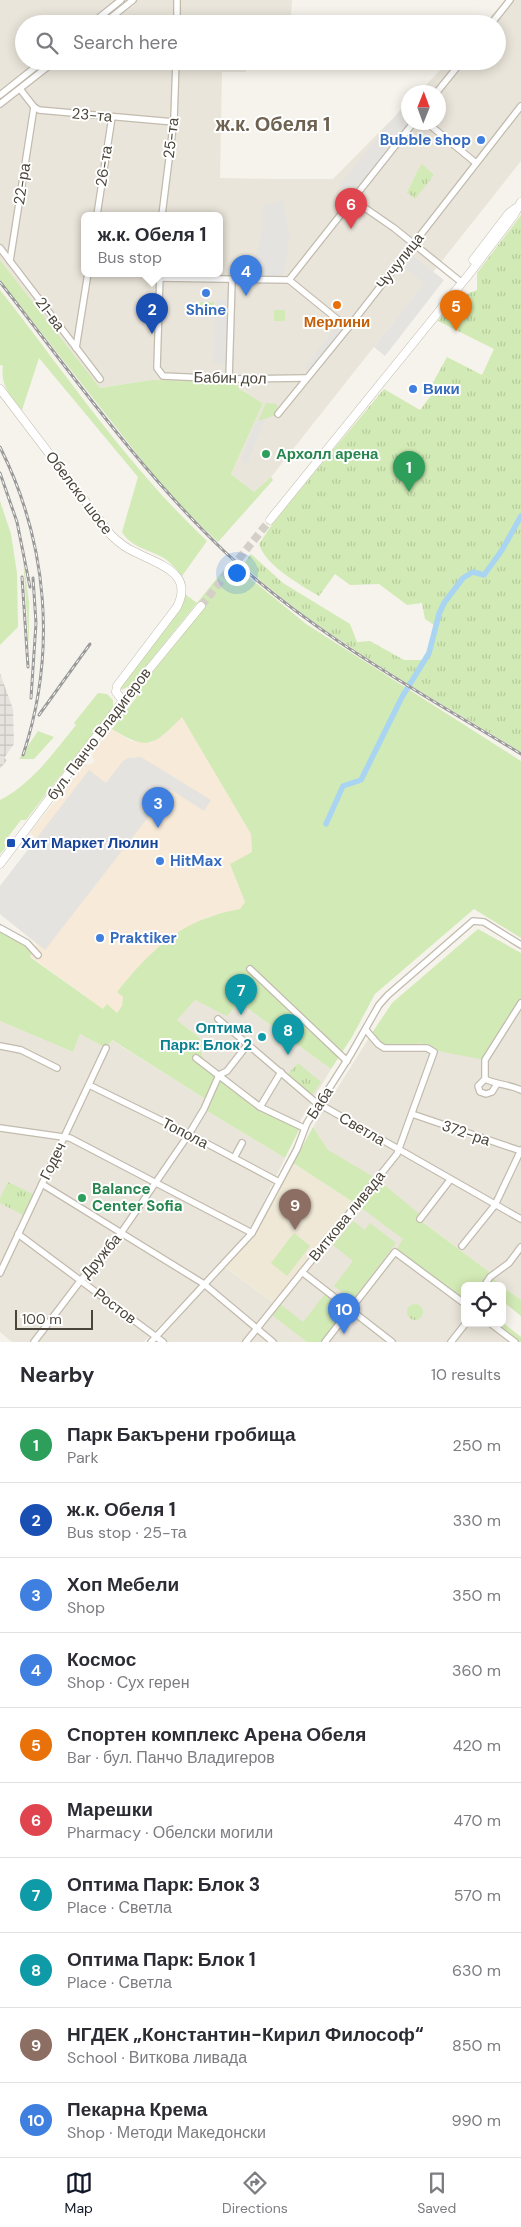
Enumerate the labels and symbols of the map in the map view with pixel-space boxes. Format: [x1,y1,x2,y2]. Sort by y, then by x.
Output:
north arrow [401,85,446,130]
street label: 23-та [71,103,114,127]
district label: ж.к. Обеля 1 [215,111,330,137]
street label: 25-та [159,116,184,160]
place label: Bubble shop [380,130,471,150]
marker: Bubble shop [475,134,487,146]
street label: 26-та [91,143,117,188]
street label: 22-ра [9,161,35,206]
pin: 6 [335,188,367,229]
street label: Чучулица [372,228,429,293]
pin: 4 [230,255,262,296]
marker: Shine [200,287,212,299]
pin: 5 [440,290,472,331]
street label: 21-ва [31,293,70,336]
pin: 2 [136,293,168,334]
marker: Мерлини [331,299,343,311]
place label: Shine [186,300,226,320]
place label: Мерлини [304,312,370,332]
street label: Бабин дол [193,367,267,389]
place label: Вики [423,379,460,399]
marker: Вики [407,383,419,395]
place label: Архолл арена [276,444,379,464]
street label: Обелско шосе [41,447,117,539]
marker: Архолл арена [260,448,272,460]
pin: 1 [393,451,425,492]
your location [224,560,250,586]
street label: бул. Панчо Владигеров [43,664,155,804]
pin: 3 [142,787,174,828]
place label: Хит Маркет Люлин [21,833,159,853]
marker: Хит Маркет Люлин [5,837,17,849]
place label: HitMax [170,851,222,871]
marker: HitMax [154,855,166,867]
place label: Praktiker [110,928,177,948]
marker: Praktiker [94,932,106,944]
pin: 7 [225,974,257,1015]
pin: 8 [272,1014,304,1055]
place label: Оптима Парк: Блок 2 [160,1018,253,1055]
marker: Оптима Парк: Блок 2 [256,1031,268,1043]
street label: Баба [302,1082,338,1123]
street label: Светла [335,1108,389,1151]
street label: Топола [158,1113,212,1153]
street label: 372-ра [439,1115,493,1151]
street label: Годеч [35,1139,71,1183]
street label: Виткова ливада [304,1166,390,1265]
place label: Balance Center Sofia [92,1179,183,1216]
pin: 9 [279,1189,311,1230]
marker: Balance Center Sofia [76,1192,88,1204]
street label: Дружба [76,1229,126,1283]
street label: Ростов [90,1284,140,1329]
pin: 10 [328,1293,360,1334]
scale bar [15,1307,92,1330]

